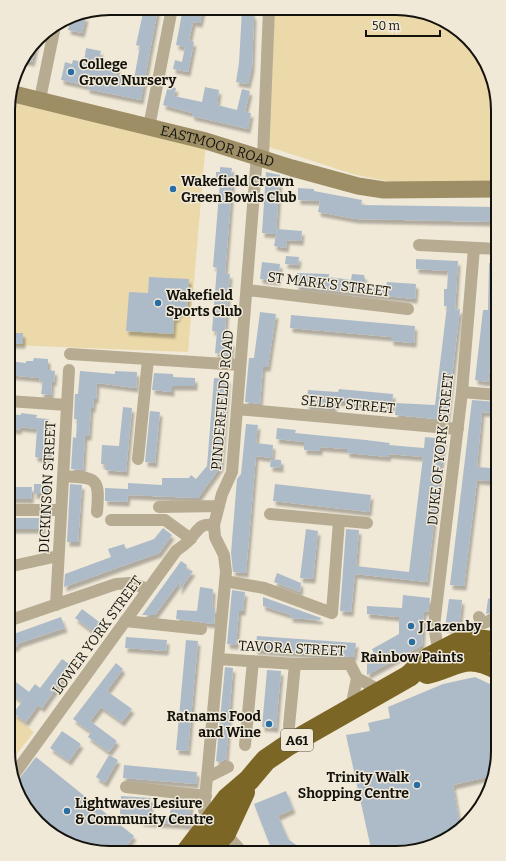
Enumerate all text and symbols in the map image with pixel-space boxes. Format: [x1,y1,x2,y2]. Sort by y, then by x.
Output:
scale bar [366,12,440,38]
text: 50 m [372,19,401,33]
place label: College Grove Nursery [79,56,176,89]
marker: College Grove Nursery [66,67,76,77]
street label: EASTMOOR ROAD [158,122,276,171]
place label: Wakefield Crown Green Bowls Club [181,173,297,206]
marker: Wakefield Crown Green Bowls Club [168,184,178,194]
street label: ST MARK'S STREET [266,269,391,300]
place label: Wakefield Sports Club [166,287,242,320]
marker: Wakefield Sports Club [153,298,163,308]
street label: PINDERFIELDS ROAD [208,329,237,471]
street label: DUKE OF YORK STREET [424,372,457,526]
street label: SELBY STREET [300,392,396,417]
street label: DICKINSON STREET [36,421,59,553]
street label: LOWER YORK STREET [49,573,146,698]
place label: J Lazenby [418,618,482,635]
marker: J Lazenby [406,621,416,631]
street label: TAVORA STREET [238,637,346,660]
marker: Rainbow Paints [407,637,417,647]
place label: Rainbow Paints [361,649,463,666]
place label: Ratnams Food and Wine [167,708,262,741]
marker: Ratnams Food and Wine [264,719,274,729]
road number: A61 [281,729,313,751]
place label: Trinity Walk Shopping Centre [298,769,410,802]
marker: Trinity Walk Shopping Centre [412,780,422,790]
place label: Lightwaves Lesiure & Community Centre [75,795,213,828]
marker: Lightwaves Lesiure & Community Centre [62,806,72,816]

